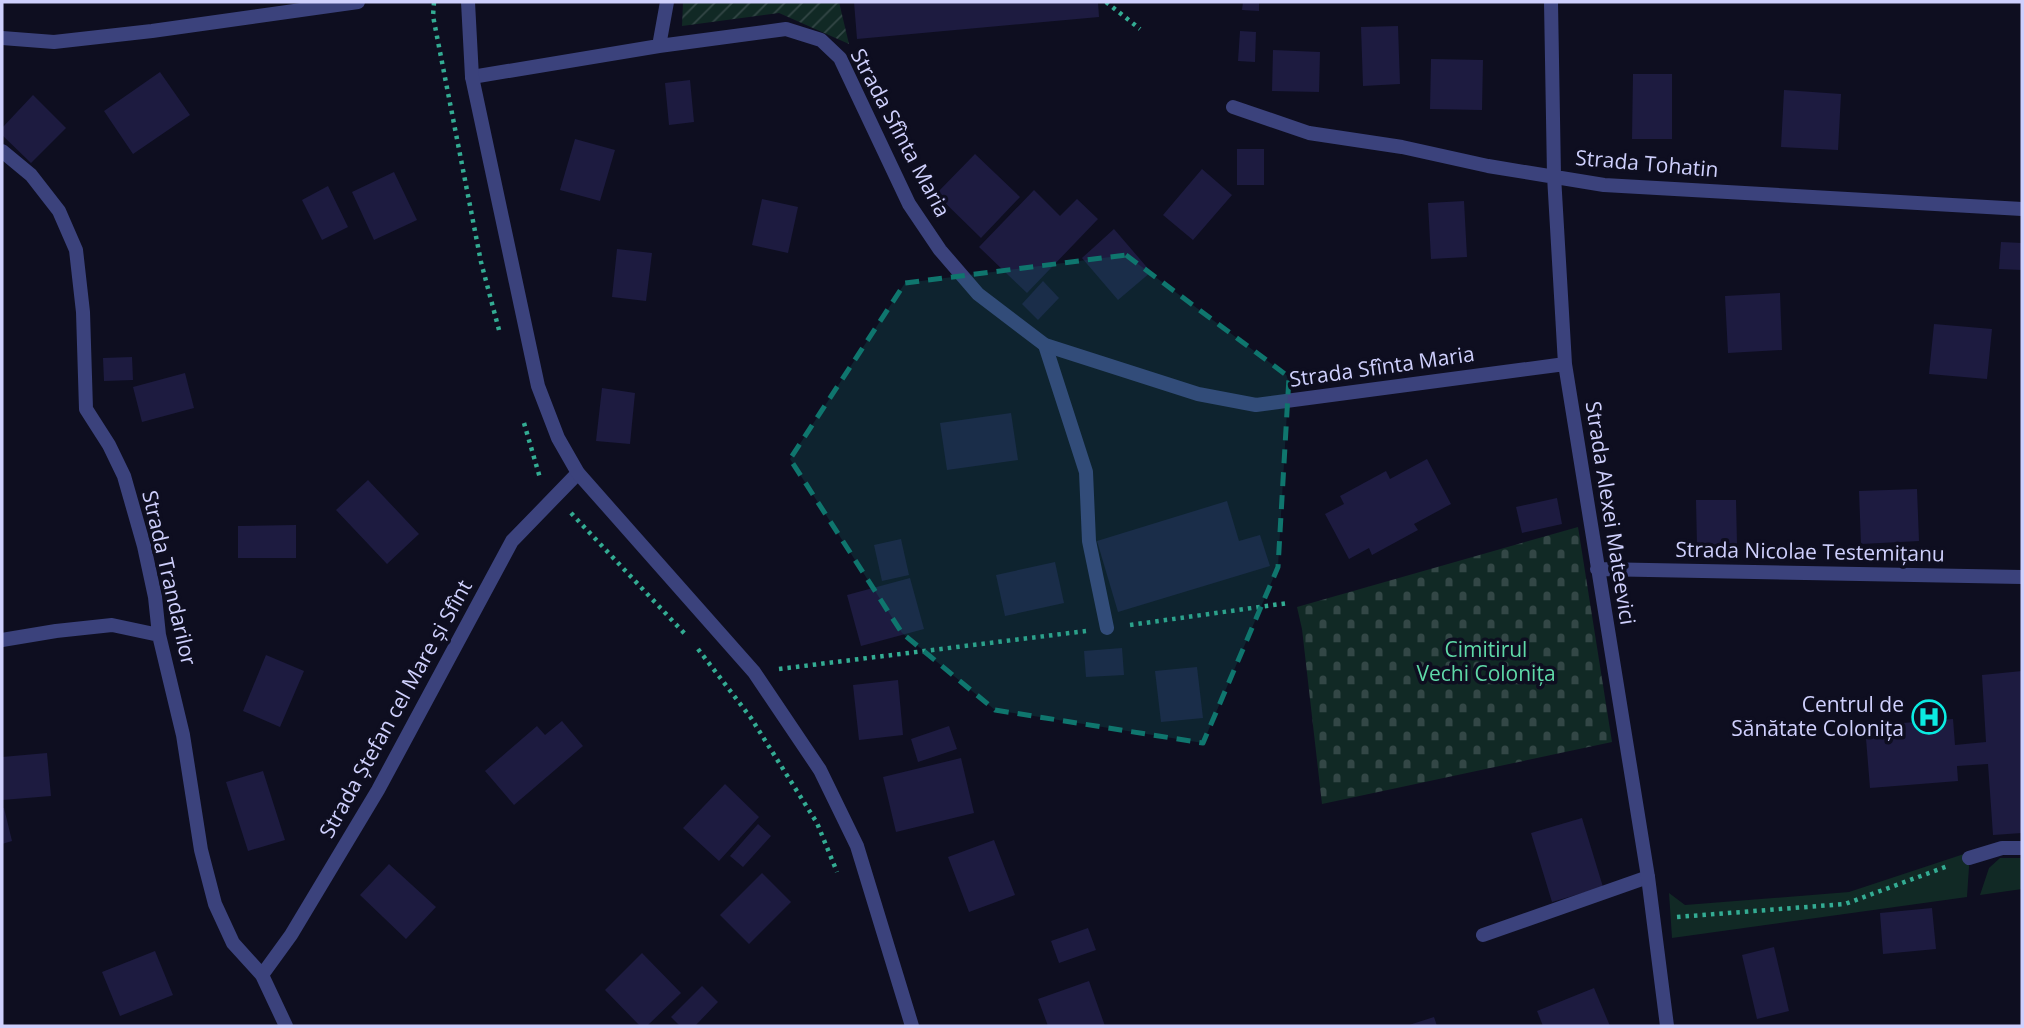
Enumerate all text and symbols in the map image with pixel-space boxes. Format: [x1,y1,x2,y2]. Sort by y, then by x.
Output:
street label: Strada Sfînta Maria [845,44,957,222]
street label: Strada Tohatin [1574,143,1720,183]
street label: Strada Sfînta Maria [1287,339,1476,393]
street label: Strada Alexei Mateevici [1579,399,1642,627]
street label: Strada Trandarilor [136,487,204,668]
street label: Strada Nicolae Testemițanu [1675,535,1945,567]
street label: Strada Ștefan cel Mare și Sfînt [312,574,478,843]
park label: Cimitirul Vechi Colonița [1416,635,1556,687]
place label: Centrul de Sănătate Colonița [1731,690,1904,742]
hospital icon: Centrul de Sănătate Colonița [1910,698,1948,736]

